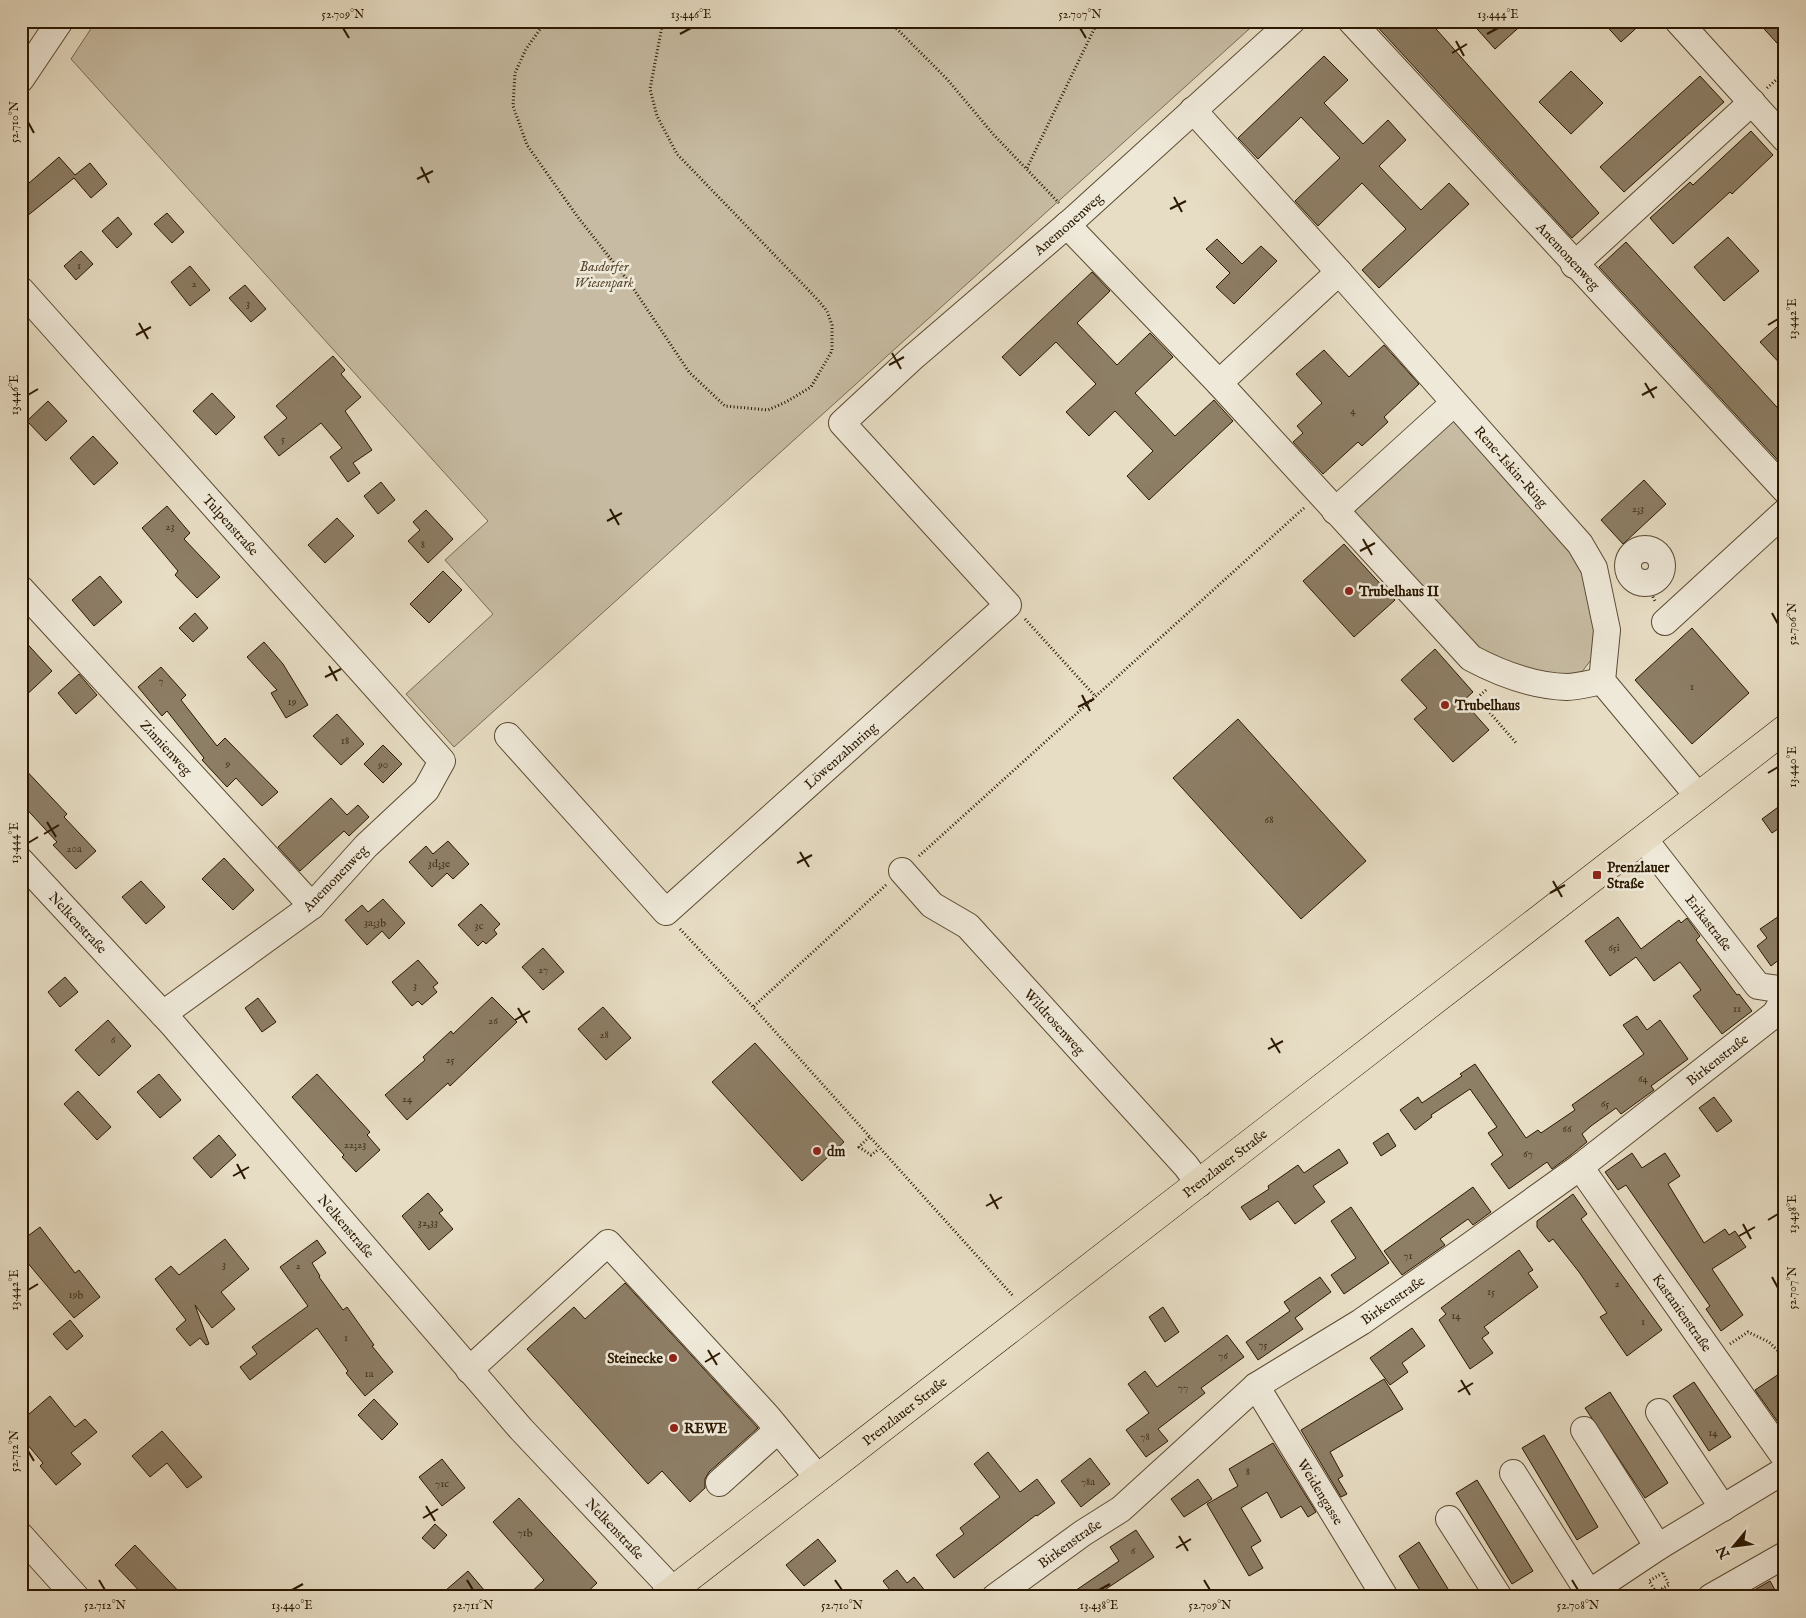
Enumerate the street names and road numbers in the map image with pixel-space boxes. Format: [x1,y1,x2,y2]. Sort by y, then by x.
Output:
street label: Anemonenweg [1030,189,1107,260]
street label: Anemonenweg [1531,218,1604,295]
street label: Rene-Iskin-Ring [1470,423,1552,512]
street label: Tulpenstraße [198,491,263,560]
street label: Zinnienweg [136,717,196,780]
street label: Löwenzahnring [801,718,882,794]
street label: Anemonenweg [299,841,372,917]
street label: Nelkenstraße [44,889,111,958]
street label: Erikastraße [1681,891,1736,956]
street label: Wildrosenweg [1019,985,1089,1059]
street label: Birkenstraße [1683,1030,1753,1090]
street label: Prenzlauer Straße [1179,1125,1272,1202]
street label: Nelkenstraße [313,1191,378,1263]
street label: Kastanienstraße [1648,1270,1716,1356]
street label: Birkenstraße [1358,1272,1429,1329]
street label: Prenzlauer Straße [859,1373,951,1450]
street label: Weidengasse [1293,1456,1347,1529]
street label: Nelkenstraße [581,1495,648,1564]
street label: Birkenstraße [1035,1515,1106,1573]

